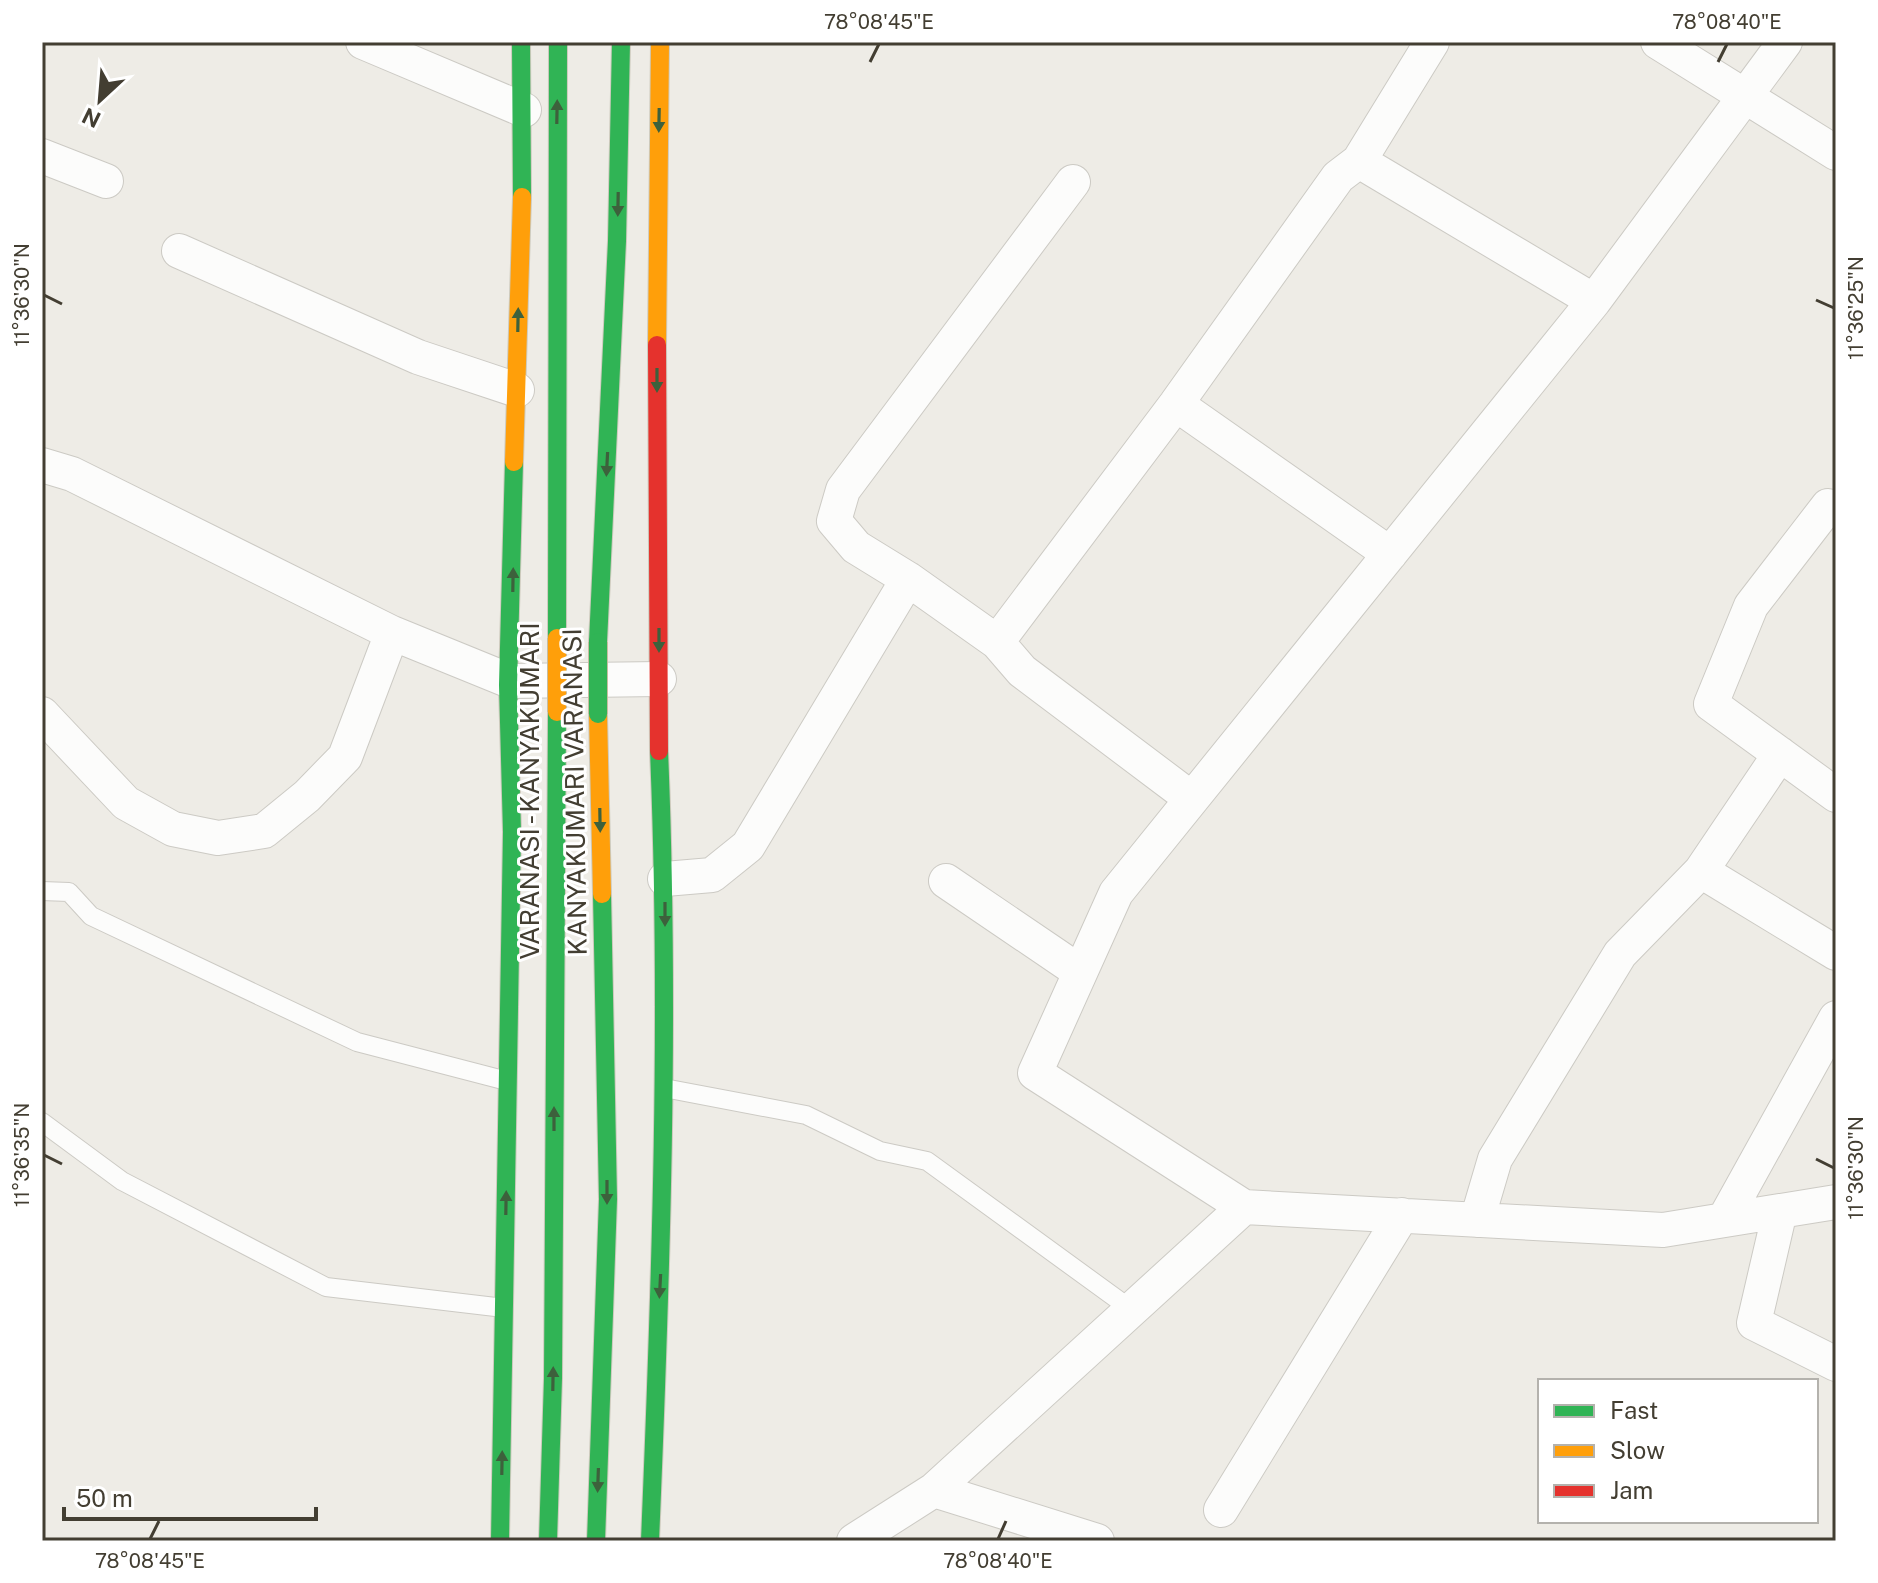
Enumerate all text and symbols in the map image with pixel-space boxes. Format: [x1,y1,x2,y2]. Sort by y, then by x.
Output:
text: 78°08'45"E [824,10,934,34]
text: 78°08'40"E [1672,10,1782,34]
north arrow [60,60,140,140]
one-way arrow [551,99,563,124]
text: N [78,103,105,133]
one-way arrow [652,108,665,133]
one-way arrow [611,192,624,217]
text: 11°36'30"N [10,243,34,347]
text: 11°36'25"N [1844,256,1868,360]
one-way arrow [512,307,525,332]
one-way arrow [651,368,663,393]
one-way arrow [600,452,613,477]
one-way arrow [506,567,519,592]
street label: VARANASI - KANYAKUMARI [514,622,545,960]
street label: KANYAKUMARI VARANASI [556,628,593,956]
one-way arrow [652,628,665,653]
one-way arrow [594,808,606,833]
one-way arrow [659,902,671,927]
text: 11°36'35"N [10,1103,34,1207]
one-way arrow [548,1106,561,1131]
text: 11°36'30"N [1844,1116,1868,1220]
one-way arrow [601,1180,613,1205]
one-way arrow [500,1190,512,1215]
one-way arrow [653,1274,666,1299]
one-way arrow [547,1366,559,1391]
legend [1538,1379,1818,1523]
text: Fast [1610,1396,1658,1424]
text: Slow [1610,1436,1665,1464]
one-way arrow [495,1450,508,1475]
one-way arrow [592,1468,605,1493]
scale bar [64,1471,316,1521]
text: Jam [1610,1476,1653,1504]
text: 50 m [76,1484,133,1512]
text: 78°08'45"E [95,1549,205,1573]
text: 78°08'40"E [943,1549,1053,1573]

